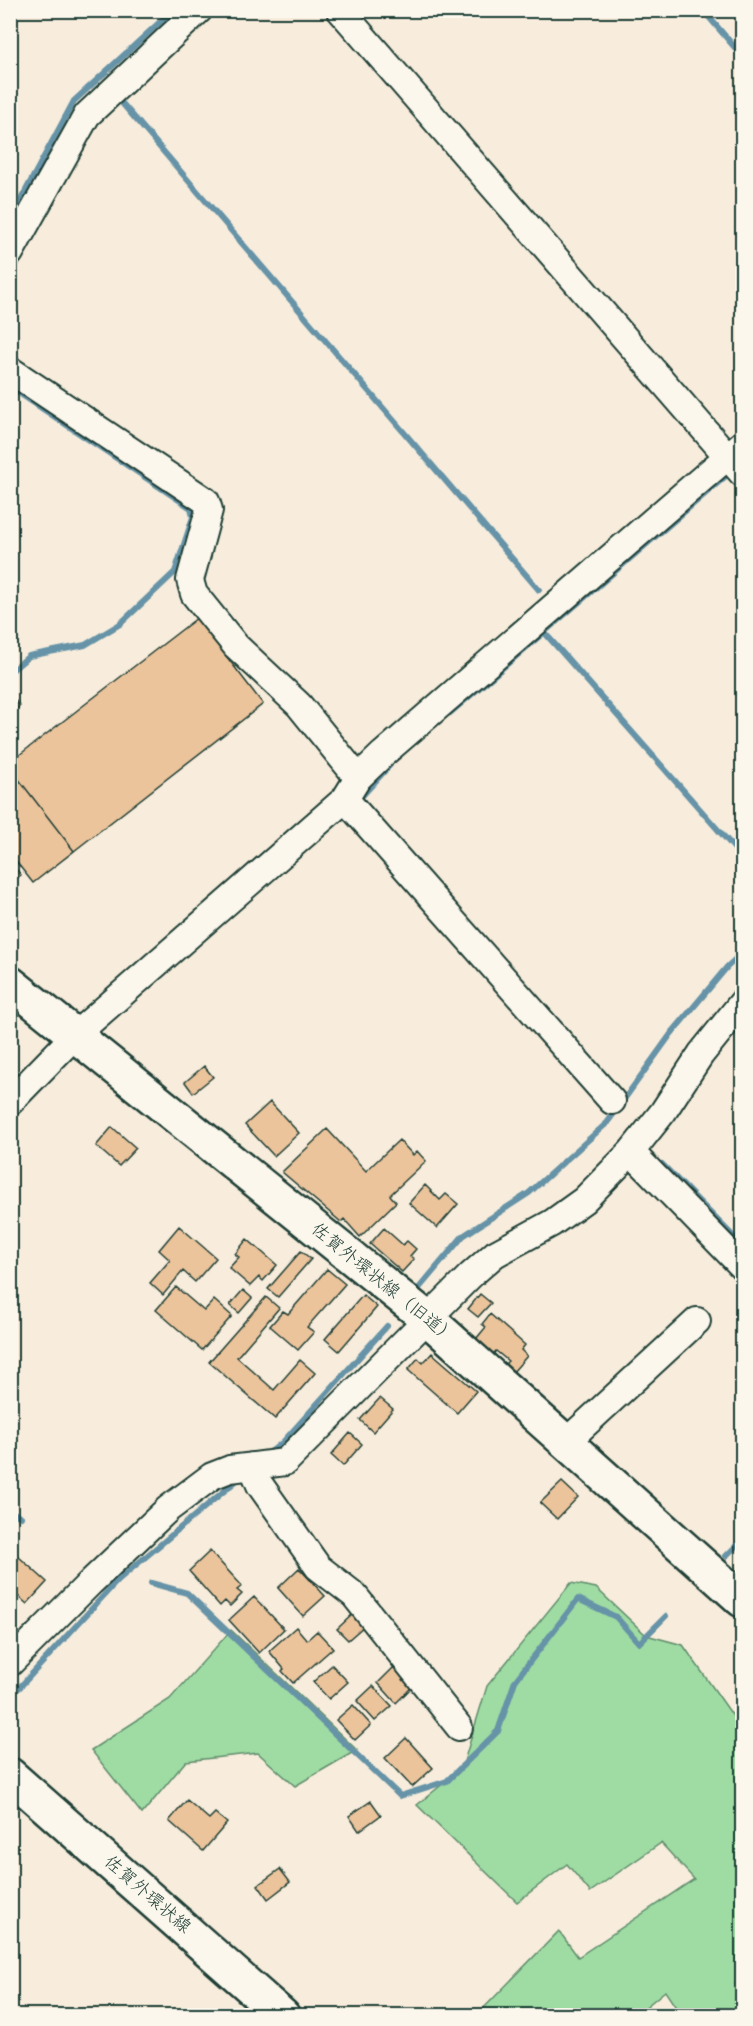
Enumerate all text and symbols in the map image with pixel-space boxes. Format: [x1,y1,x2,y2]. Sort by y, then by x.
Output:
street label: 佐賀外環状線（旧道） [304,1216,462,1352]
street label: 佐賀外環状線 [97,1849,197,1941]

